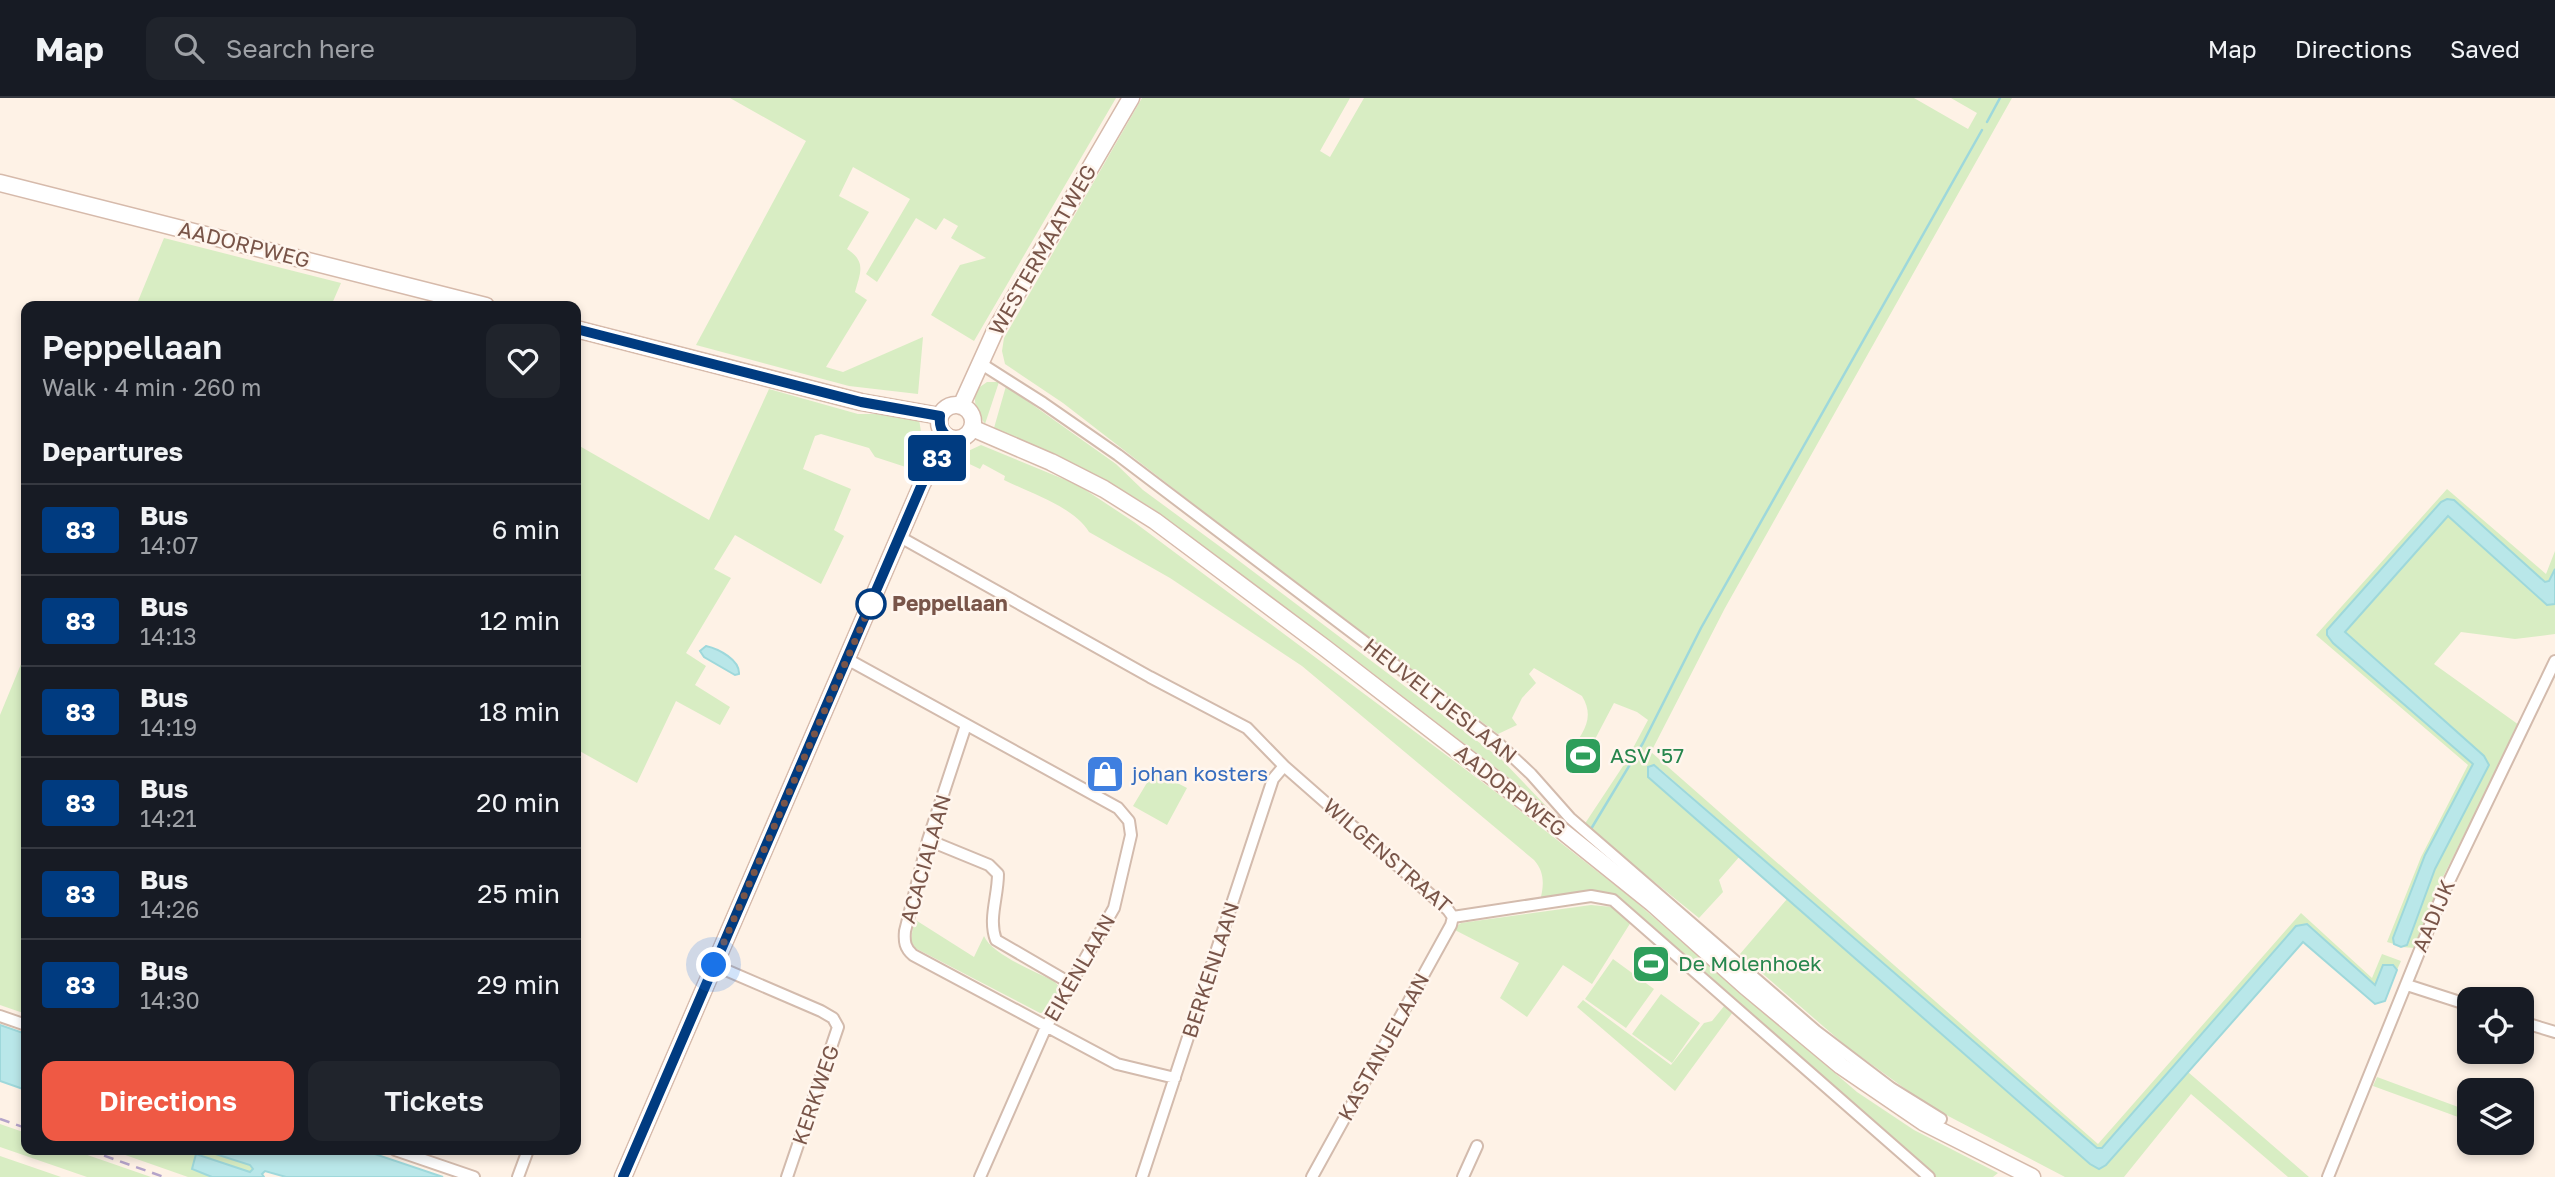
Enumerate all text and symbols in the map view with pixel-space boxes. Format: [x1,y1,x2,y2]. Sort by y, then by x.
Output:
search box [146,17,636,80]
text: Map [35,29,104,68]
icon: search [170,29,208,67]
text: Search here [226,33,375,64]
text: Map [2208,34,2257,63]
text: Directions [2295,34,2412,63]
text: Saved [2450,34,2520,63]
street label: WESTERMAATWEG [983,160,1102,339]
street label: AADORPWEG [176,215,313,273]
button: heart [486,324,560,398]
text: Peppellaan [42,327,222,366]
text: Walk · 4 min · 260 m [42,373,261,401]
line badge: 83 [906,435,968,481]
text: Departures [42,436,183,467]
text: 83 [922,443,952,472]
text: Bus [140,500,188,531]
text: 6 min [492,514,560,545]
text: 83 [66,515,96,544]
text: 14:07 [140,531,199,559]
marker: Peppellaan [856,589,886,619]
place label: Peppellaan [892,590,1008,616]
text: Bus [140,591,188,622]
text: 12 min [480,605,560,636]
text: 83 [66,606,96,635]
text: 14:13 [140,622,197,650]
street label: HEUVELTJESLAAN [1359,632,1523,768]
text: Bus [140,682,188,713]
text: 18 min [479,696,560,727]
text: 83 [66,697,96,726]
text: 14:19 [140,713,197,741]
sports icon: ASV '57 [1562,735,1604,777]
street label: AADORPWEG [1450,739,1572,842]
place label: ASV '57 [1610,742,1684,768]
shop icon: johan kosters [1084,753,1126,795]
place label: johan kosters [1131,760,1268,786]
text: Bus [140,773,188,804]
text: 20 min [476,787,560,818]
text: 83 [66,788,96,817]
street label: ACACIALAAN [894,791,956,926]
street label: WILGENSTRAAT [1318,792,1457,918]
text: 14:21 [140,804,197,832]
text: Bus [140,864,188,895]
street label: AADIJK [2406,876,2460,956]
text: 25 min [477,878,560,909]
text: 83 [66,879,96,908]
text: 14:26 [140,895,199,923]
street label: BERKENLAAN [1176,898,1244,1041]
street label: EIKENLAAN [1038,909,1120,1026]
sports icon: De Molenhoek [1630,943,1672,985]
your location [696,947,731,982]
place label: De Molenhoek [1678,950,1822,976]
text: Bus [140,955,188,986]
street label: KASTANJELAAN [1332,968,1434,1125]
text: 29 min [477,969,560,1000]
text: 83 [66,970,96,999]
text: 14:30 [140,986,200,1014]
map controls [2457,987,2534,1155]
button: locate [2457,987,2534,1064]
street label: KERKWEG [786,1041,844,1148]
button: Directions [42,1061,294,1141]
button: Tickets [308,1061,560,1141]
button: layers [2457,1078,2534,1155]

